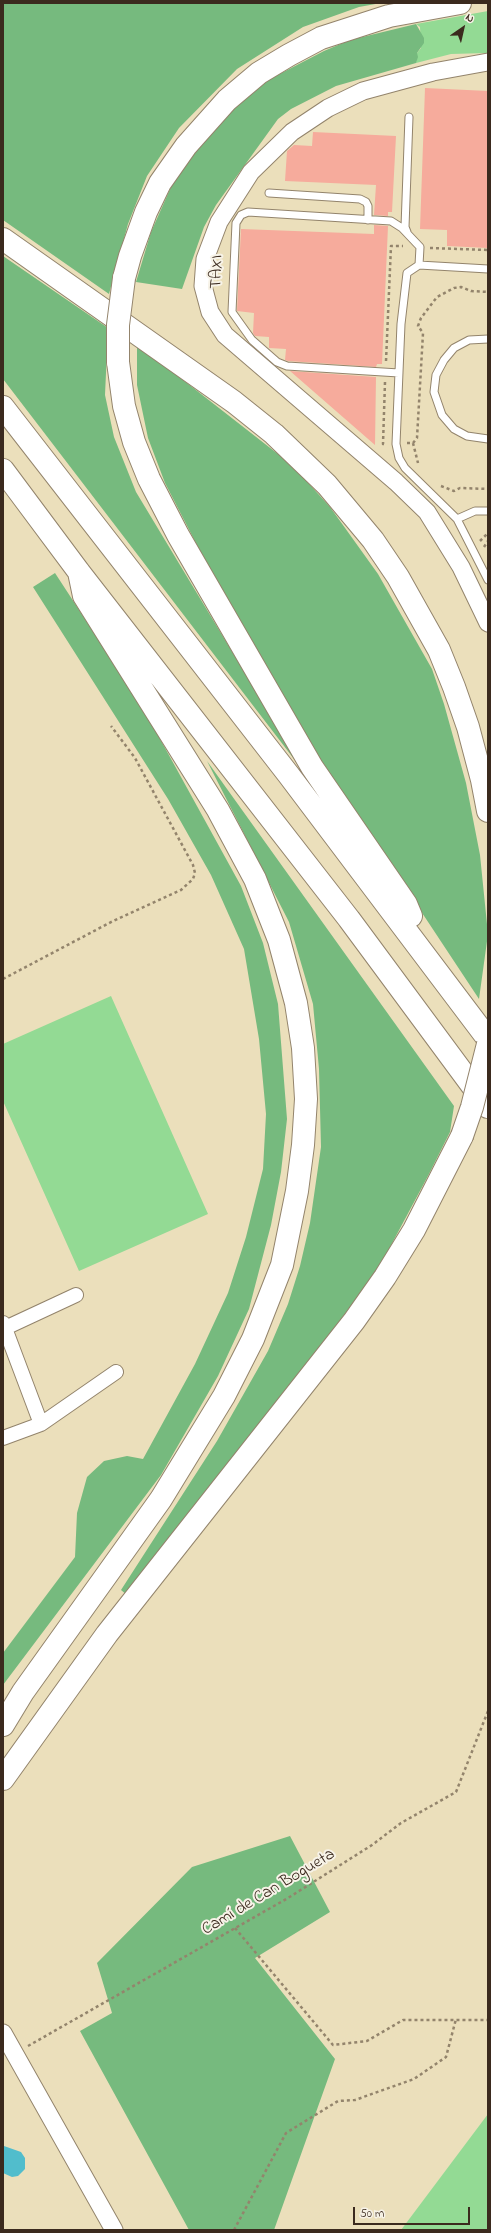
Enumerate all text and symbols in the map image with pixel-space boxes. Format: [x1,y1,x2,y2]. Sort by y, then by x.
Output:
north arrow [443,8,483,48]
text: N [462,9,477,27]
street label: TAXI [207,255,229,289]
street label: Camí de Can Bogueta [199,1845,339,1941]
scale bar [355,2199,472,2225]
text: 50 m [360,2205,384,2223]

